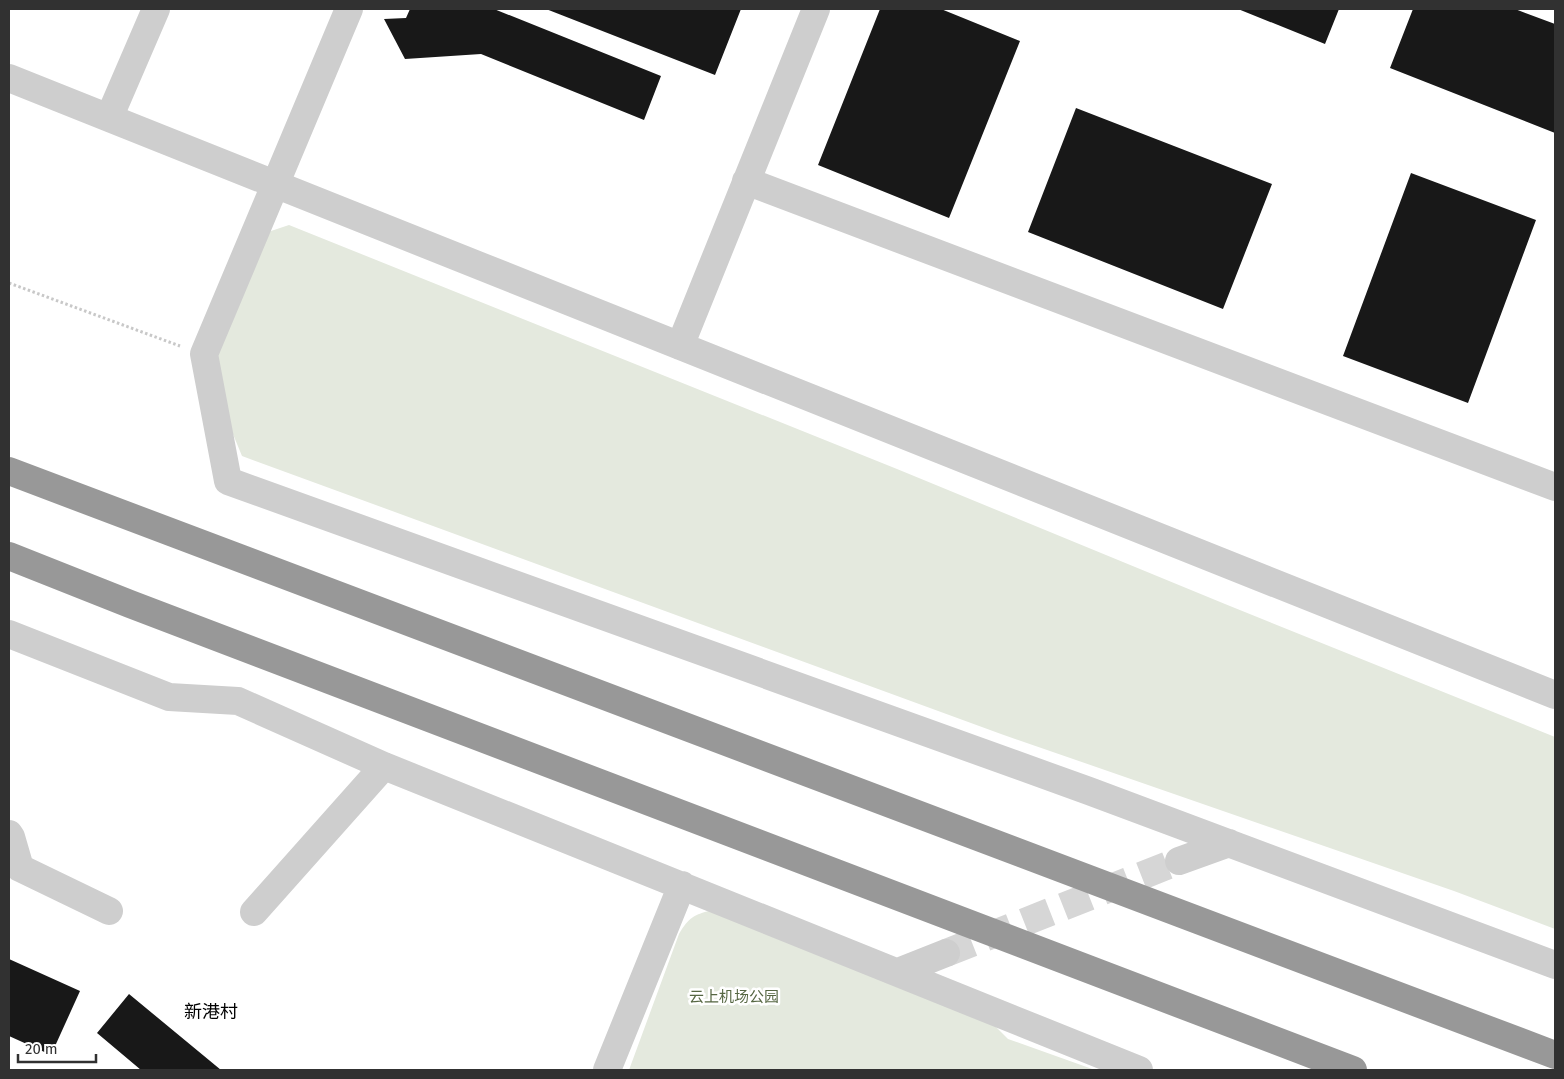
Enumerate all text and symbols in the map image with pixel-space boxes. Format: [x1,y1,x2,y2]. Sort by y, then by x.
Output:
park label: 云上机场公园 [689,988,779,1006]
district label: 新港村 [184,1001,238,1023]
scale bar [18,1032,95,1064]
text: 20 m [25,1040,58,1058]

